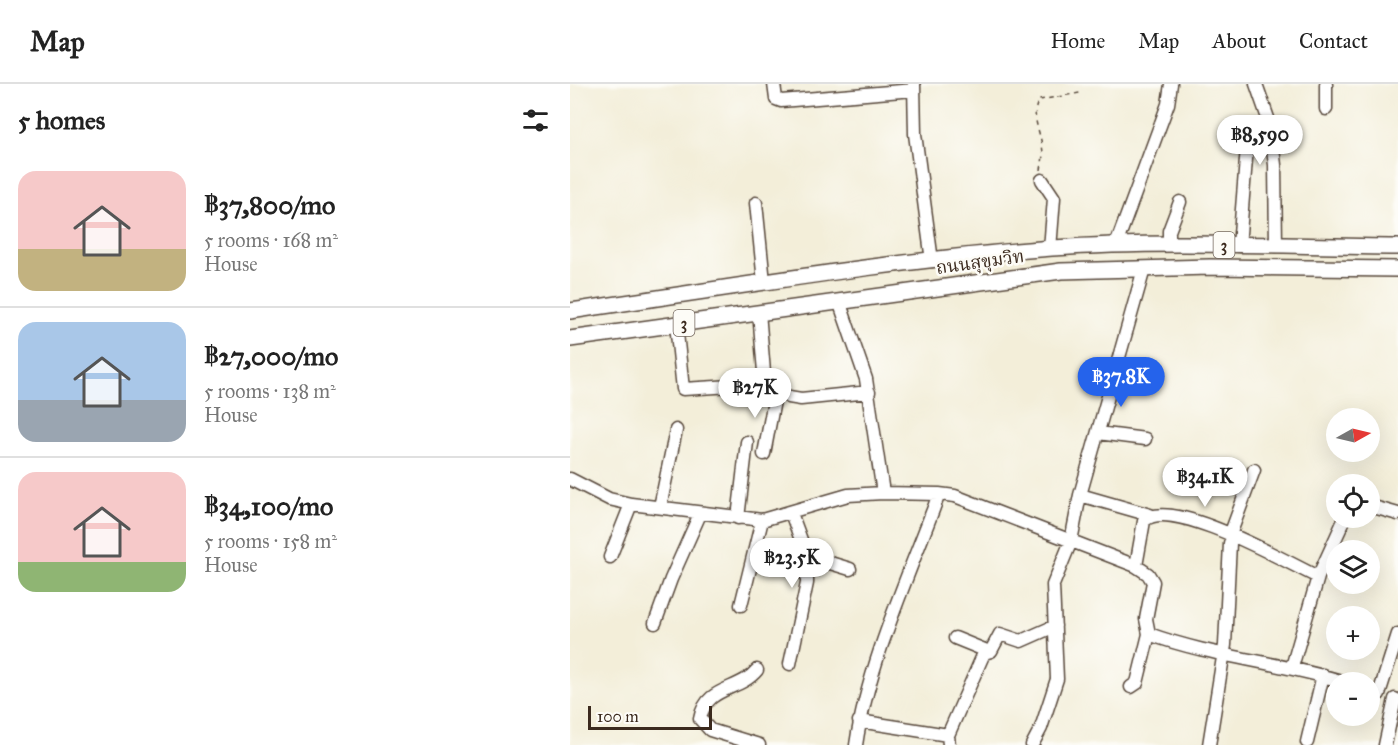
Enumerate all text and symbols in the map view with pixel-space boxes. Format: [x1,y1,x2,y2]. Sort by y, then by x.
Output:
text: Map [30,24,85,59]
text: Home [1050,28,1105,54]
text: Map [1138,28,1179,54]
text: About [1212,28,1266,54]
text: Contact [1299,28,1368,54]
text: 5 homes [18,104,105,136]
icon: filters [519,104,552,137]
pin: ฿8,590 [1211,115,1309,166]
text: ฿8,590 [1231,122,1289,146]
text: ฿37,800/mo [204,189,335,221]
icon: home [66,195,138,267]
text: 5 rooms · 168 m² [204,228,338,252]
road number: 3 [1214,232,1234,258]
street label: ถนนสุขุมวิท [935,245,1026,280]
text: House [204,252,258,276]
road number: 3 [674,310,694,336]
text: ฿27,000/mo [204,340,338,372]
icon: home [66,346,138,418]
pin: ฿37.8K [1072,357,1170,408]
text: ฿37.8K [1092,364,1150,388]
pin: ฿27K [719,368,791,419]
text: ฿27K [732,375,778,399]
text: 5 rooms · 138 m² [204,379,336,403]
text: House [204,403,258,427]
north arrow [1326,408,1380,462]
map controls [1326,408,1380,726]
pin: ฿34.1K [1156,457,1254,508]
text: ฿34.1K [1176,464,1234,488]
button: locate [1326,474,1380,528]
text: ฿34,100/mo [204,490,333,522]
icon: home [66,496,138,568]
text: 5 rooms · 158 m² [204,529,337,553]
pin: ฿23.5K [743,538,841,589]
button: layers [1326,540,1380,594]
text: ฿23.5K [764,545,820,569]
text: House [204,553,258,577]
button: + [1326,606,1380,660]
button: − [1326,672,1380,726]
scale bar [588,703,712,730]
text: 100 m [597,707,639,726]

